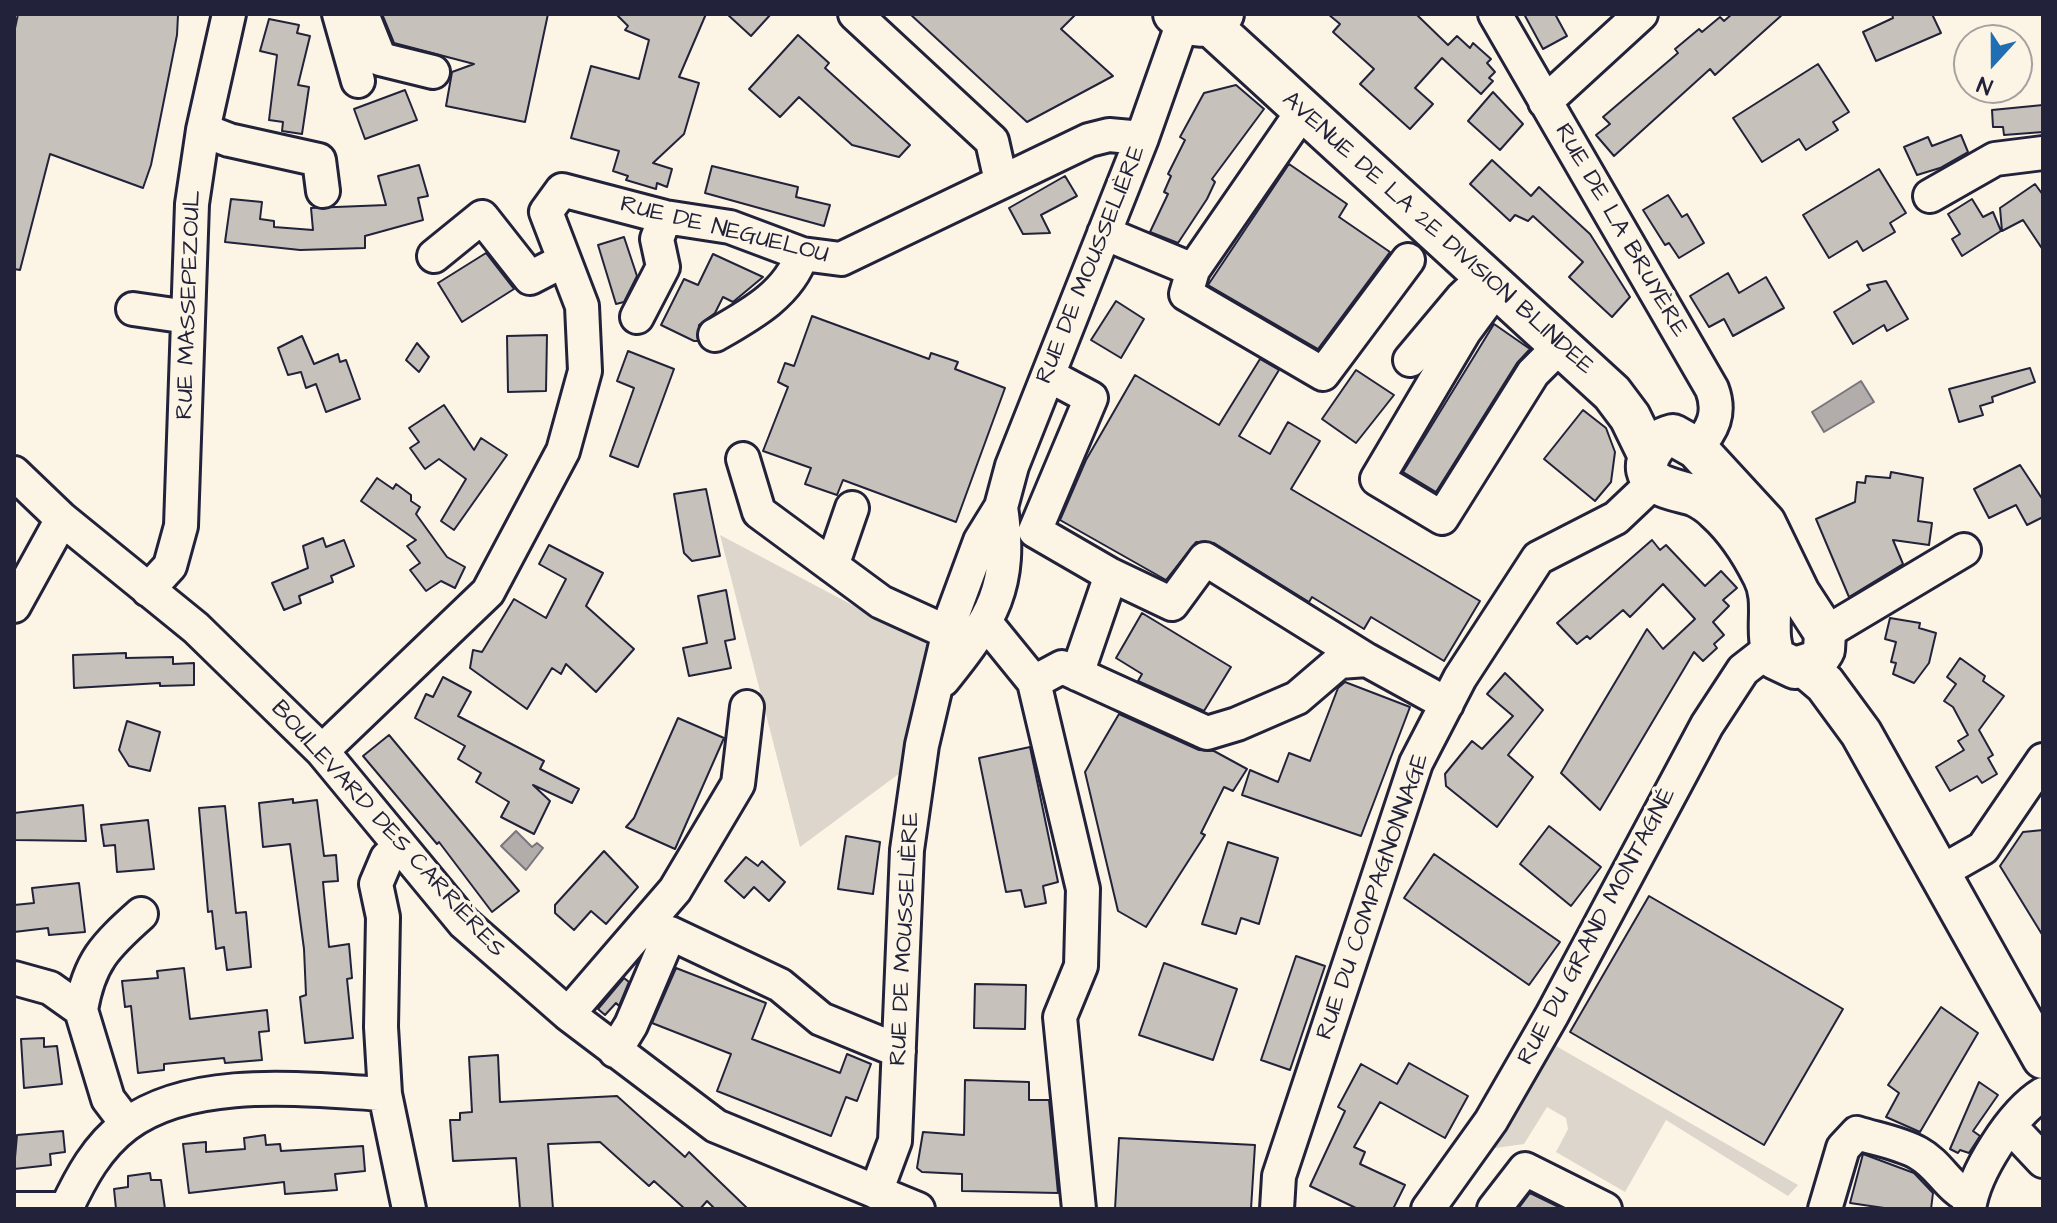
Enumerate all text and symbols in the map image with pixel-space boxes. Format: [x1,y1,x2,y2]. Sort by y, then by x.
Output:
north arrow [1953,24,2033,104]
text: N [1973,68,1997,102]
street label: AVENUE DE LA 2E DIVISION BLINDEE [1275,86,1599,382]
street label: RUE DE LA BRUYÈRE [1547,119,1693,343]
street label: RUE DE MOUSSELIÈRE [1031,142,1153,388]
street label: RUE MASSEPEZOUL [172,190,208,420]
street label: RUE DE NEGUELOU [617,191,831,271]
street label: BOULEVARD DES CARRIÈRES [264,695,510,965]
street label: RUE DU COMPAGNONNAGE [1311,750,1437,1044]
street label: RUE DU GRAND MONTAGNÉ [1513,784,1683,1070]
street label: RUE DE MOUSSELIÈRE [885,811,927,1067]

